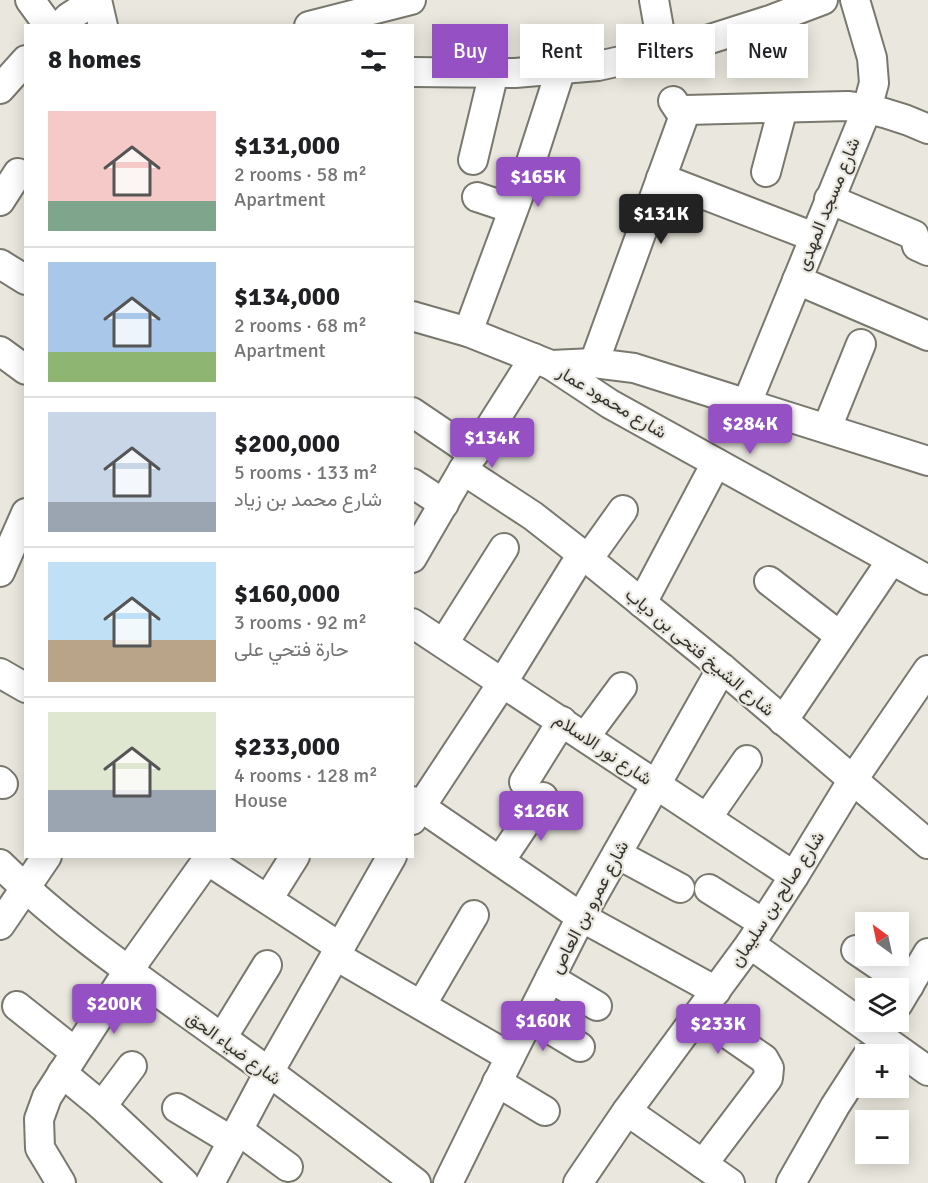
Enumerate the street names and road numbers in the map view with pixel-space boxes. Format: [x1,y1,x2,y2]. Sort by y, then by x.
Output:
street label: شارع مسجد المهدى [791,134,866,274]
street label: شارع محمود عمار [552,360,671,444]
street label: شارع الشيخ فتحى بن دياب [620,583,779,722]
street label: شارع نور الاسلام [549,708,656,791]
street label: شارع صالح بن سليمان [725,827,830,972]
street label: شارع عمرو بن العاص [545,837,634,978]
street label: شارع ضياء الحق [182,1006,286,1091]

